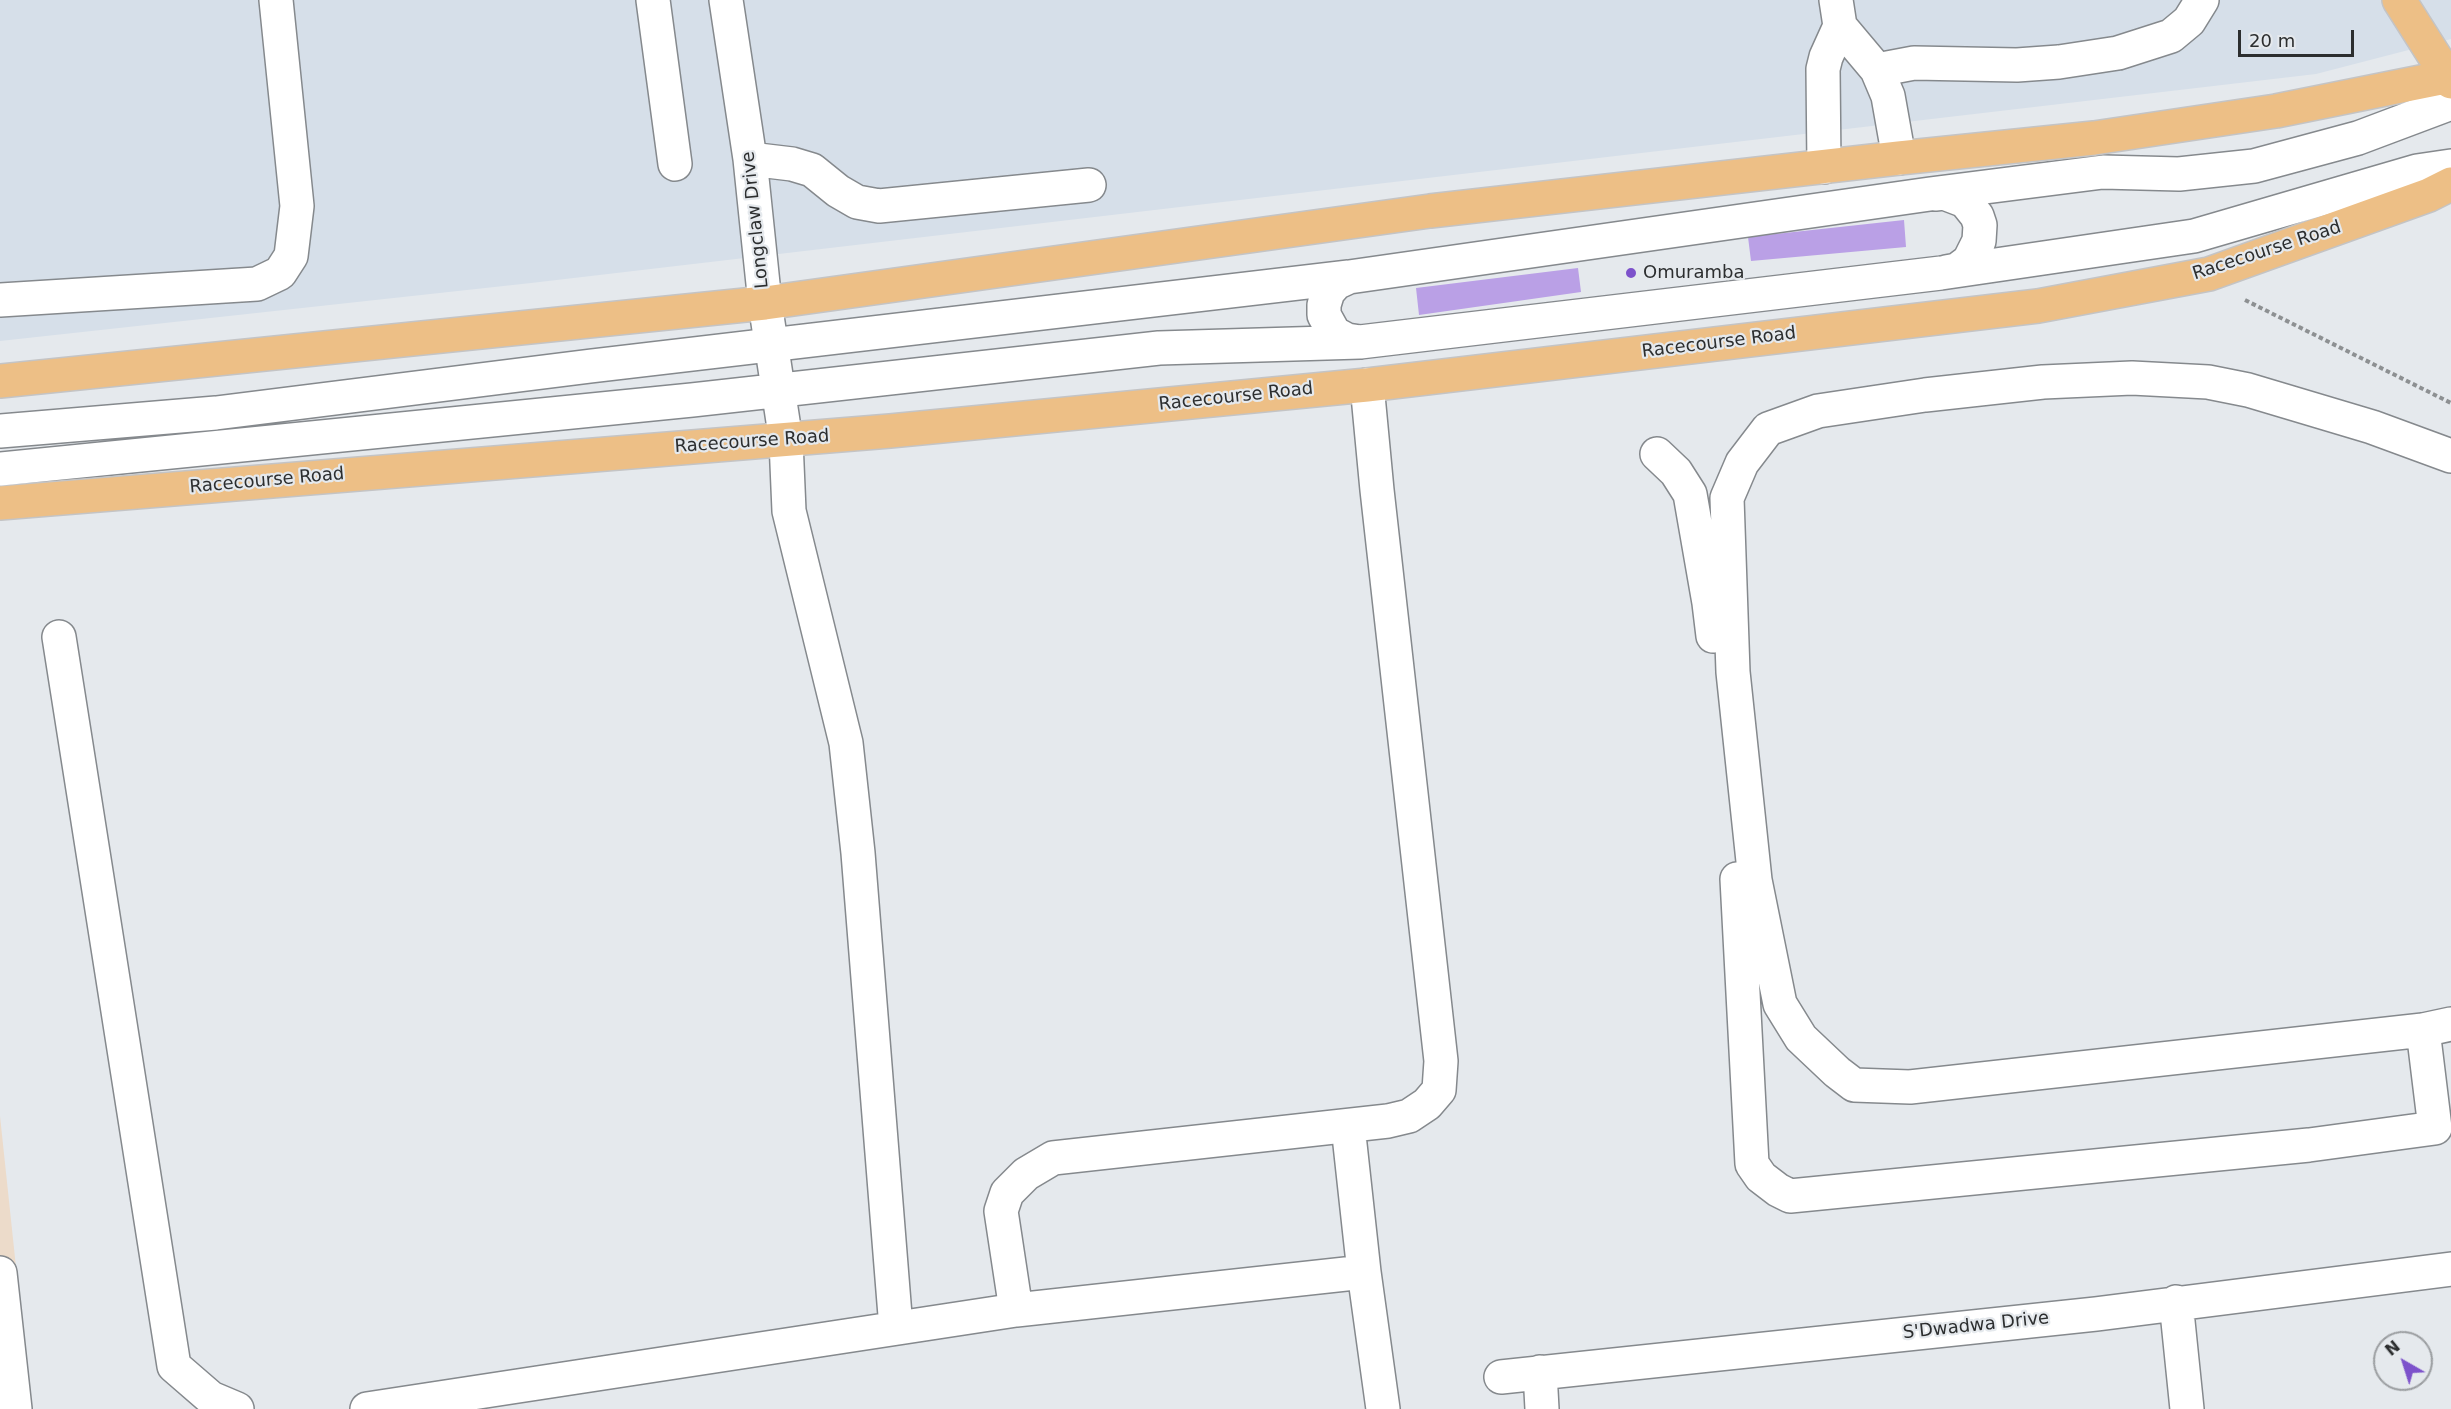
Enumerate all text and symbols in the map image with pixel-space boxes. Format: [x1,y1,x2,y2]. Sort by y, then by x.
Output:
scale bar [2241,18,2356,56]
text: 20 m [2249,30,2295,51]
street label: Longclaw Drive [738,150,774,290]
street label: Racecourse Road [2190,217,2344,285]
place label: Omuramba [1643,262,1745,284]
marker: Omuramba [1624,266,1638,280]
street label: Racecourse Road [1641,323,1797,363]
street label: Racecourse Road [1158,378,1314,416]
street label: Racecourse Road [674,426,830,458]
street label: Racecourse Road [189,463,345,499]
street label: S'Dwadwa Drive [1902,1308,2050,1344]
north arrow [2373,1331,2433,1391]
text: N [2381,1337,2404,1360]

